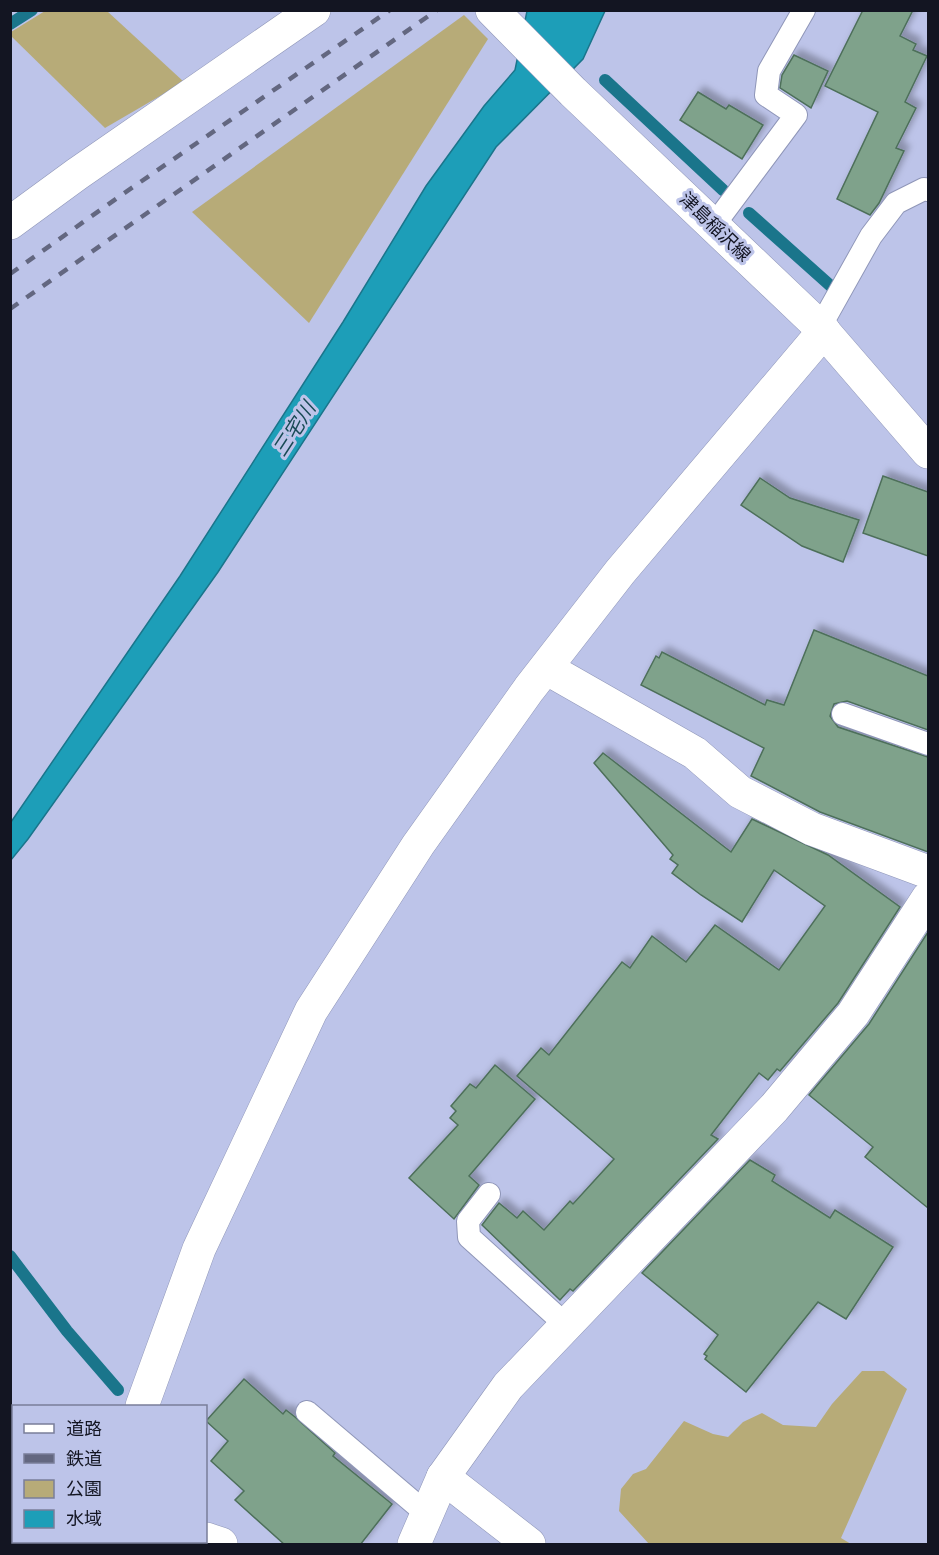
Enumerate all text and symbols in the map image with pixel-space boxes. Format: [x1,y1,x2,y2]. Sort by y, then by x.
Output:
street label: 津島稲沢線 [675,188,755,266]
water label: 三宅川 [268,396,321,461]
legend [12,1405,207,1543]
text: 道路 [66,1418,102,1440]
text: 鉄道 [66,1448,102,1470]
text: 公園 [66,1478,102,1500]
text: 水域 [66,1508,102,1530]

